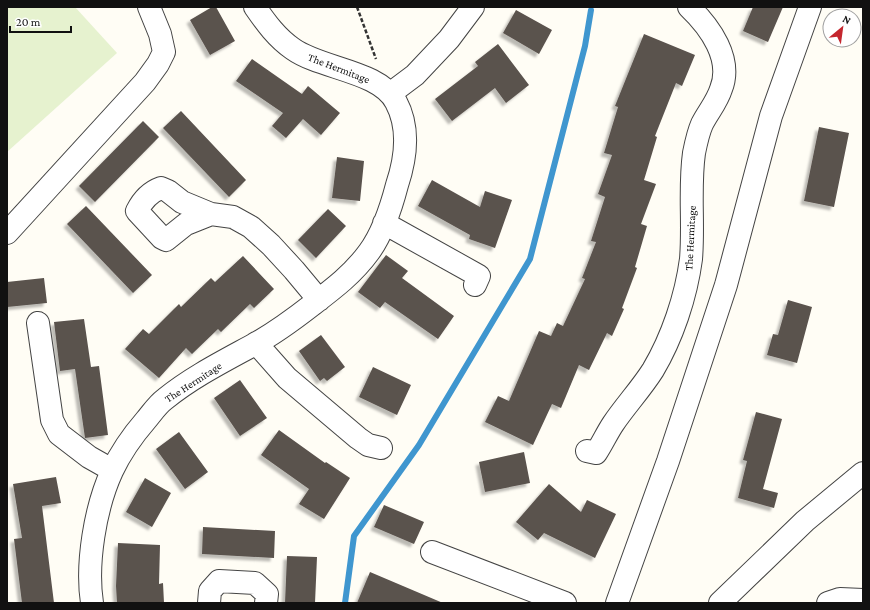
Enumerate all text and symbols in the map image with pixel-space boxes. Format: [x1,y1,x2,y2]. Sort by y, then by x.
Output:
scale bar [10,8,71,34]
north arrow [822,8,862,48]
text: N [841,12,853,27]
text: 20 m [16,15,41,29]
street label: The Hermitage [306,51,372,86]
street label: The Hermitage [682,205,699,271]
street label: The Hermitage [162,359,224,406]

